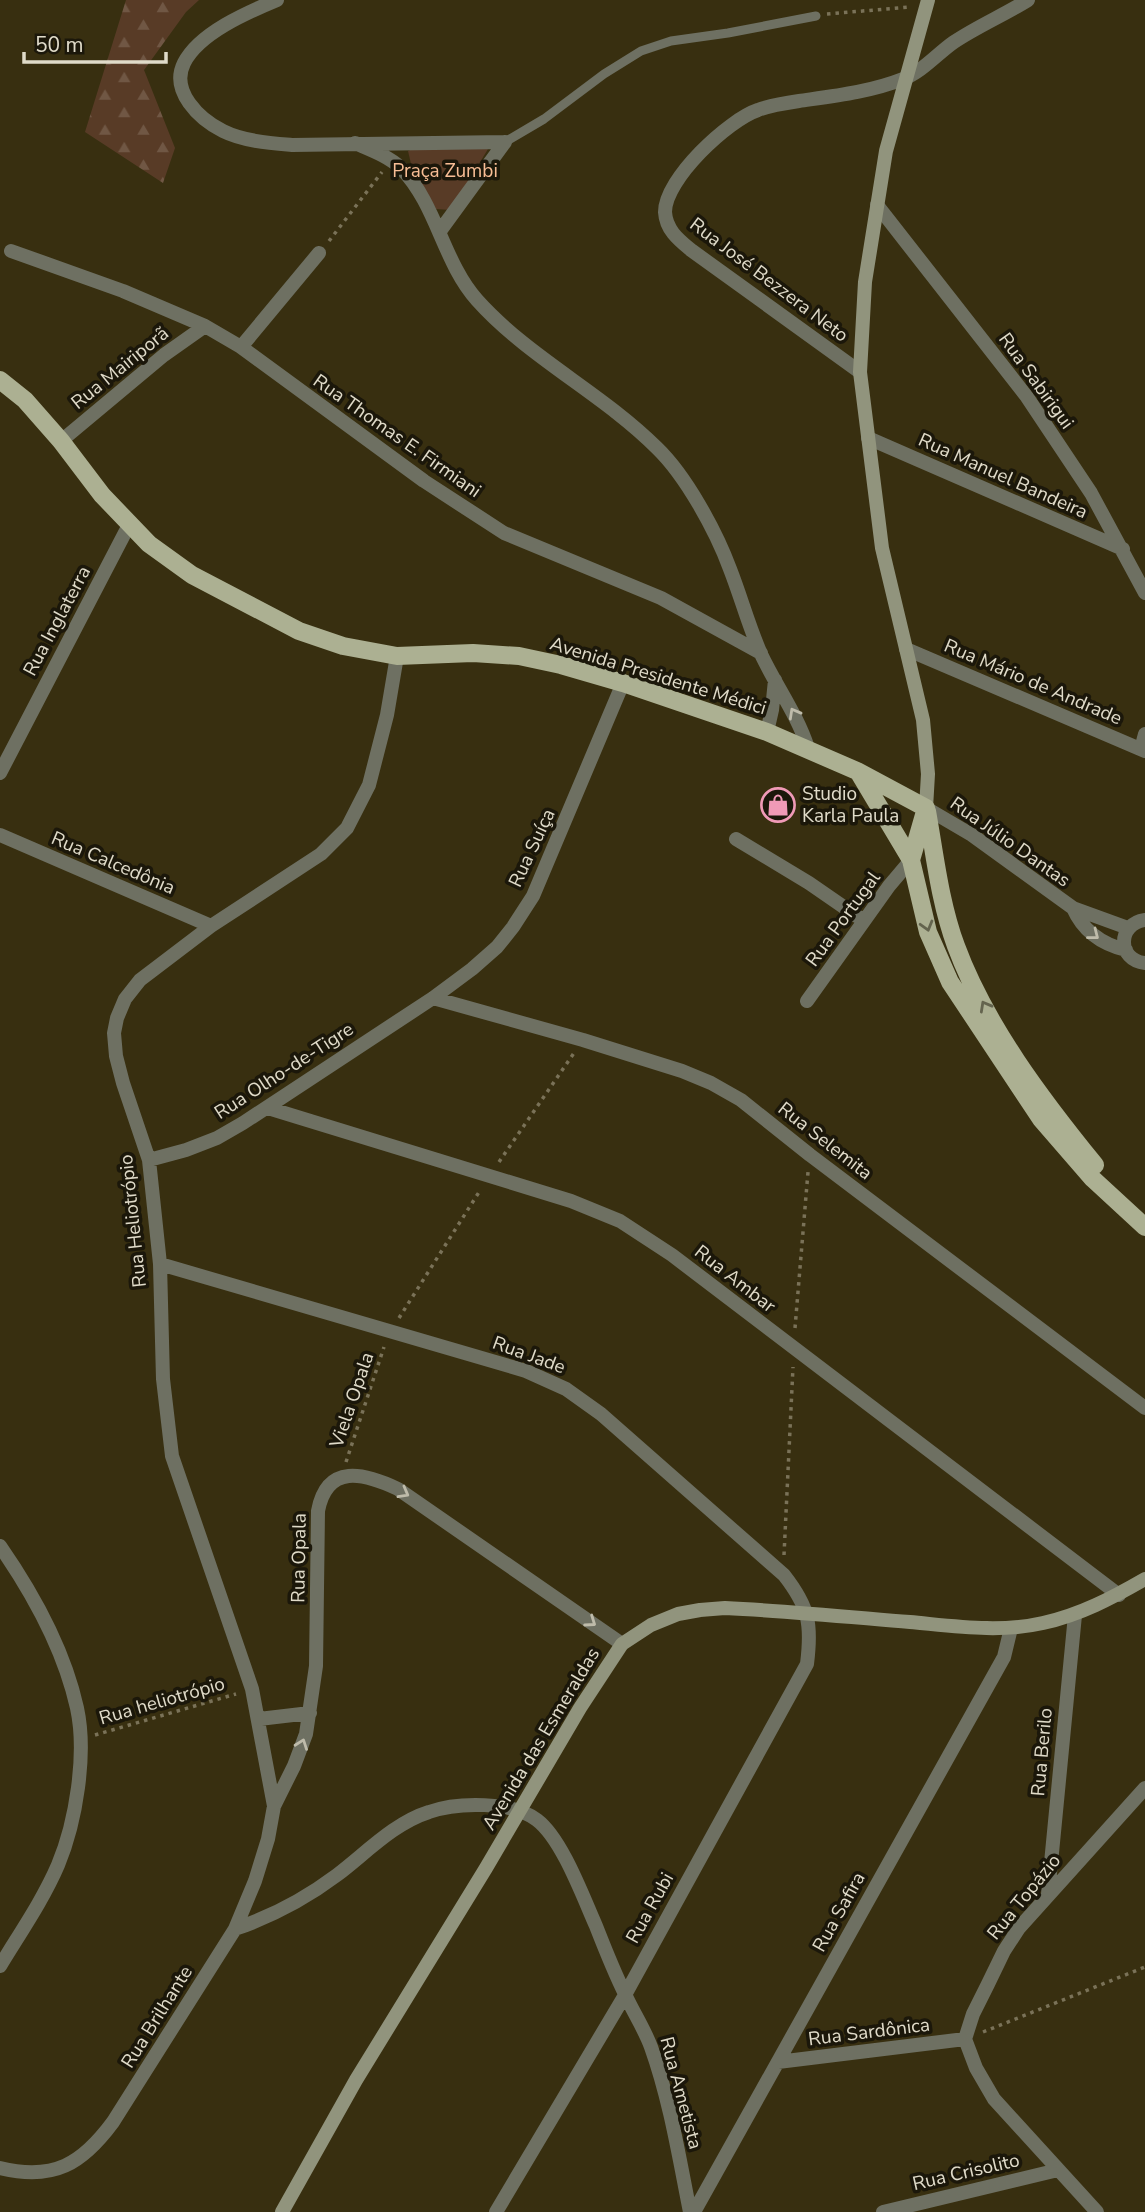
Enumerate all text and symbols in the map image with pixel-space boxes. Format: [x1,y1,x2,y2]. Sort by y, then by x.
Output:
scale bar [24,21,166,65]
text: 50 m [35,31,84,59]
park label: Praça Zumbi [392,158,498,184]
street label: Rua José Bezzera Neto [684,212,854,348]
street label: Rua Mairiporã [66,321,174,415]
street label: Rua Sabirigui [992,328,1080,434]
street label: Rua Thomas E. Firmiani [308,368,486,504]
street label: Rua Manuel Bandeira [914,427,1092,525]
street label: Rua Inglaterra [17,561,97,681]
street label: Avenida Presidente Médici [547,631,769,721]
street label: Rua Mário de Andrade [940,633,1126,731]
one-way arrow [789,708,802,721]
place label: Studio Karla Paula [802,781,899,829]
shop icon: Studio Karla Paula [759,786,797,824]
street label: Rua Júlio Dantas [945,791,1075,893]
street label: Rua Suíça [502,804,562,892]
street label: Rua Calcedônia [47,825,179,901]
street label: Rua Portugal [800,866,887,972]
one-way arrow [919,920,934,932]
one-way arrow [1087,927,1099,940]
one-way arrow [980,1000,993,1013]
street label: Rua Olho-de-Tigre [209,1016,359,1126]
street label: Rua Selemita [772,1096,878,1186]
street label: Rua Heliotrópio [113,1153,153,1289]
street label: Rua Ambar [689,1239,781,1319]
street label: Rua Jade [489,1330,569,1380]
street label: Viela Opala [323,1349,381,1452]
one-way arrow [397,1485,409,1498]
street label: Rua Opala [285,1513,313,1603]
one-way arrow [583,1614,596,1626]
street label: Avenida das Esmeraldas [476,1643,606,1835]
street label: Rua heliotrópio [96,1671,228,1731]
street label: Rua Berilo [1025,1707,1059,1797]
one-way arrow [294,1738,308,1750]
street label: Rua Topázio [981,1848,1067,1946]
street label: Rua Safira [806,1867,872,1957]
street label: Rua Rubi [620,1868,680,1948]
street label: Rua Brilhante [115,1961,199,2073]
street label: Rua Sardônica [807,2012,931,2052]
street label: Rua Ametista [654,2034,708,2152]
street label: Rua Crisolito [910,2147,1022,2197]

